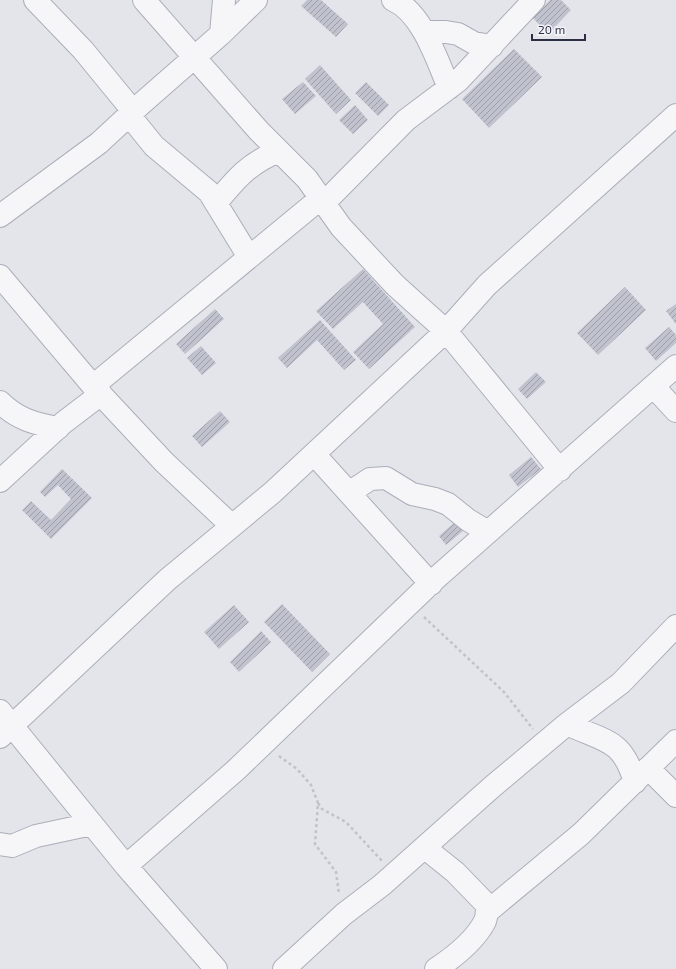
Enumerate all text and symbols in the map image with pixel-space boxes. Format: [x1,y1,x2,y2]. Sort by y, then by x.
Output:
scale bar [532,16,585,42]
text: 20 m [538,22,565,36]

